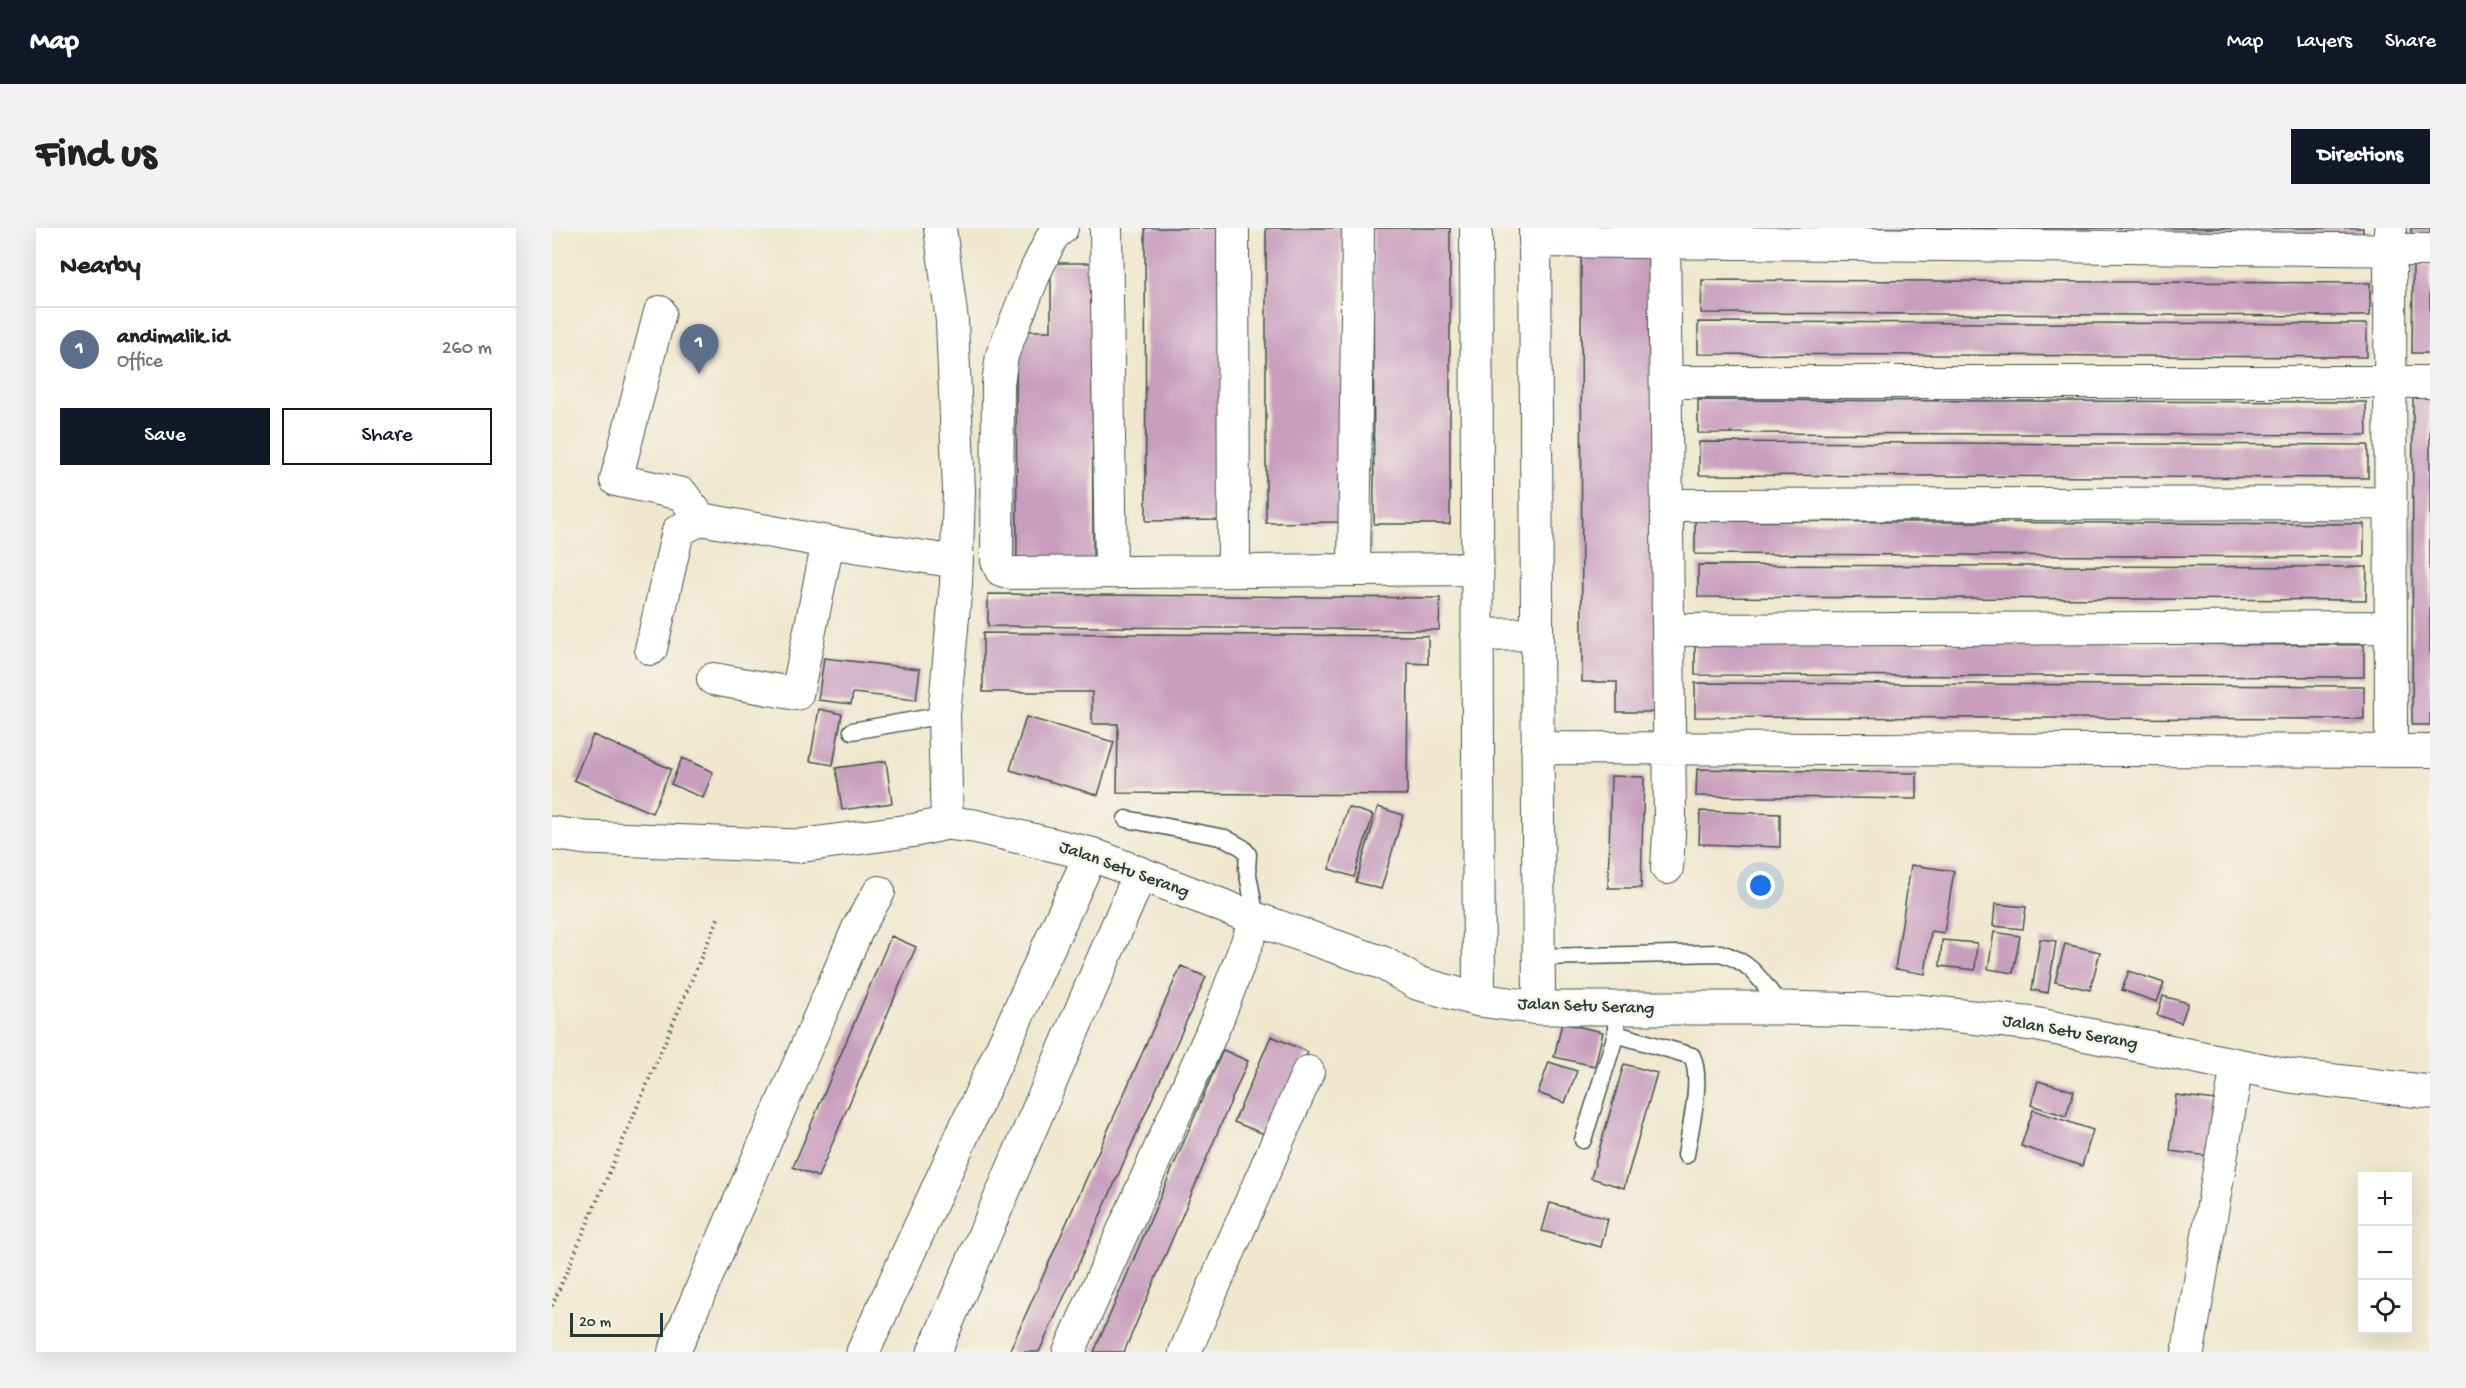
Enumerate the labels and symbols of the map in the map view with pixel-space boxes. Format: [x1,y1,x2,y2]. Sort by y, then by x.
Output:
pin: 1 [680,324,718,374]
street label: Jalan Setu Serang [1056,837,1192,903]
your location [1746,871,1775,900]
street label: Jalan Setu Serang [1517,994,1655,1020]
street label: Jalan Setu Serang [2001,1011,2139,1055]
scale bar [570,1310,663,1338]

